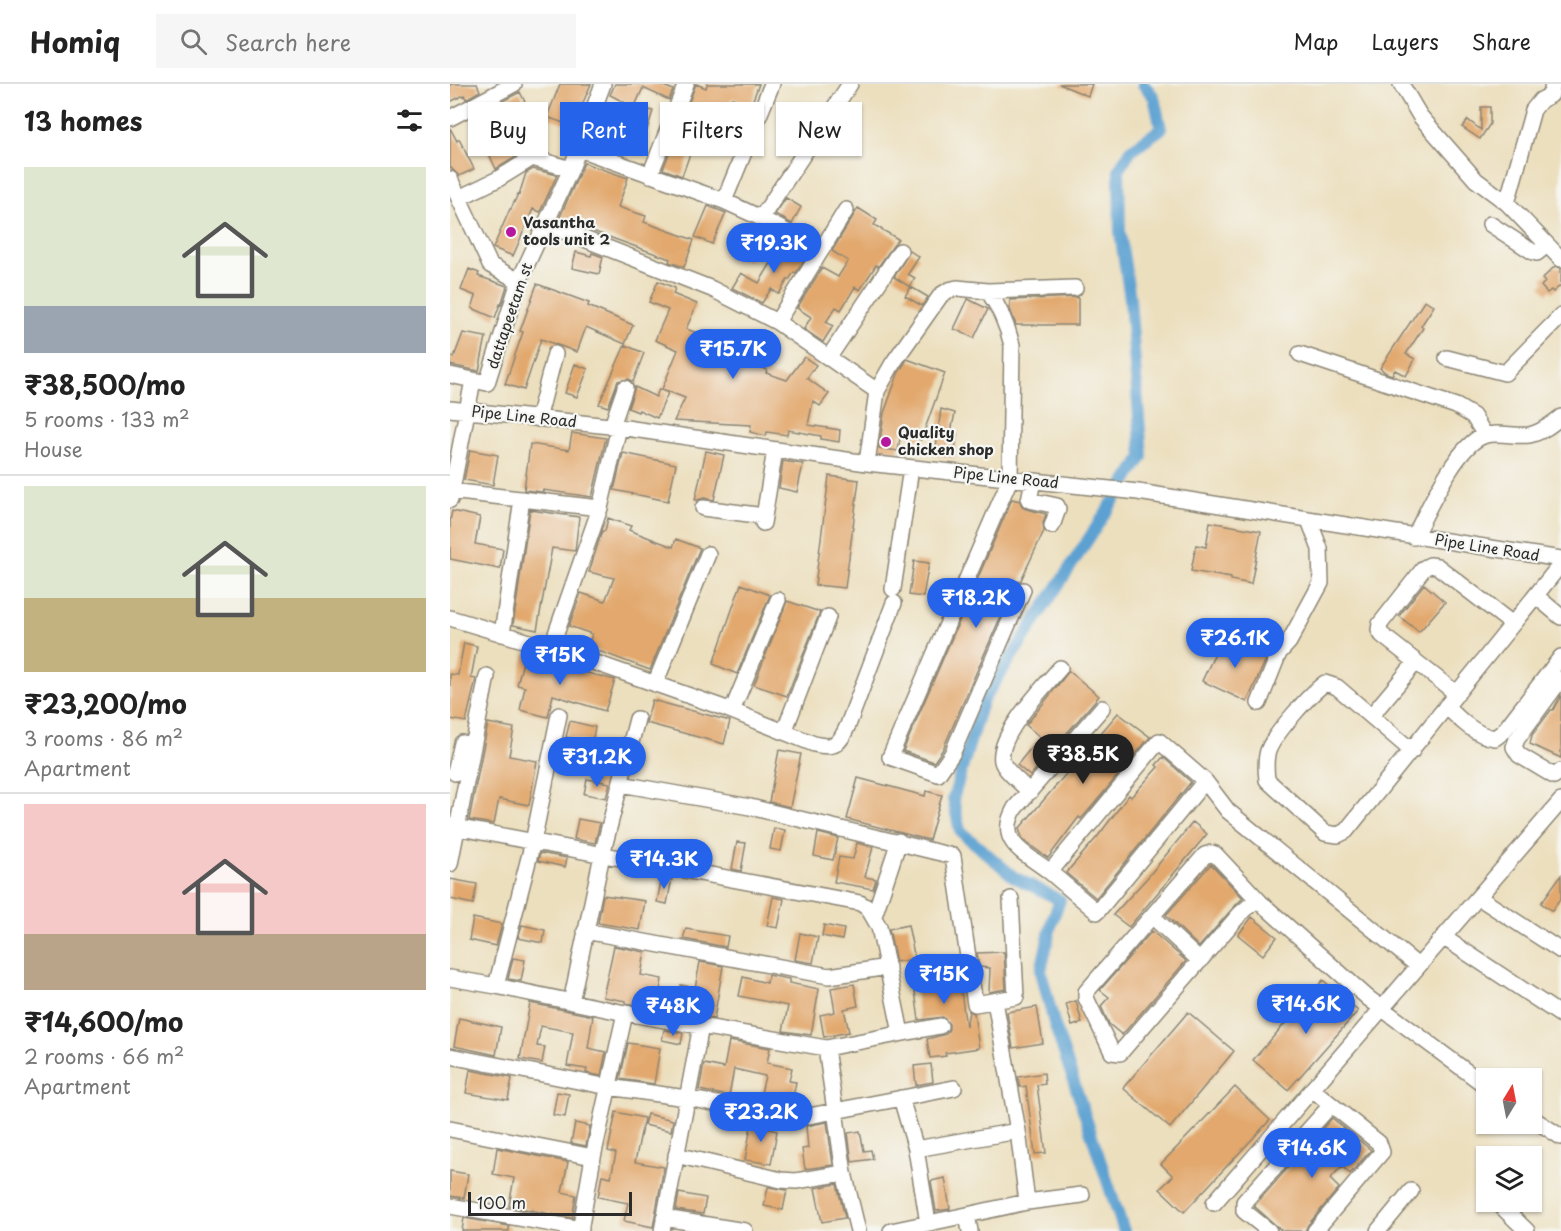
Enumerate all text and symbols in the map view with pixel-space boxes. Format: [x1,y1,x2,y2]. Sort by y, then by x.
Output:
search box [156,14,576,68]
text: Homiq [30,20,120,63]
icon: search [177,25,210,58]
text: Search here [225,25,351,58]
text: Map [1294,25,1338,57]
text: Layers [1371,25,1439,57]
text: Share [1472,25,1531,57]
text: 13 homes [24,101,142,140]
chip: Buy [468,102,548,156]
chip: Rent [560,102,648,156]
chip: Filters [660,102,764,156]
chip: New [776,102,862,156]
icon: filters [393,104,426,137]
icon: home [171,206,279,314]
place label: Vasantha tools unit 2 [523,210,611,250]
pin: ₹19.3K [725,223,823,274]
marker: Vasantha tools unit 2 [504,225,518,239]
text: ₹19.3K [740,227,808,257]
street label: dattapeetam st [480,259,538,372]
pin: ₹15.7K [684,329,782,380]
text: ₹15.7K [699,333,767,363]
text: ₹38,500/mo [24,365,185,404]
street label: Pipe Line Road [470,399,578,432]
text: 5 rooms · 133 m² [24,404,190,434]
place label: Quality chicken shop [898,420,994,460]
text: House [24,434,83,464]
marker: Quality chicken shop [879,435,893,449]
street label: Pipe Line Road [952,460,1060,493]
icon: home [171,525,279,633]
street label: Pipe Line Road [1433,527,1541,566]
pin: ₹18.2K [927,578,1025,629]
text: ₹18.2K [941,582,1011,612]
pin: ₹26.1K [1186,618,1284,669]
text: ₹26.1K [1200,622,1270,652]
pin: ₹15K [524,635,596,686]
text: ₹15K [535,639,585,669]
text: ₹23,200/mo [24,684,187,723]
text: 3 rooms · 86 m² [24,723,183,753]
pin: ₹38.5K [1034,734,1132,785]
pin: ₹31.2K [548,737,646,788]
text: ₹38.5K [1047,738,1119,768]
text: ₹31.2K [562,741,632,771]
text: Apartment [24,753,131,783]
pin: ₹14.3K [615,839,713,890]
icon: home [171,843,279,951]
text: ₹14.3K [630,843,698,873]
pin: ₹15K [908,954,980,1005]
text: ₹15K [919,958,969,988]
pin: ₹14.6K [1257,984,1355,1035]
pin: ₹48K [637,986,709,1037]
text: ₹14.6K [1271,988,1341,1018]
text: ₹48K [645,990,701,1020]
text: ₹14,600/mo [24,1002,183,1041]
text: 2 rooms · 66 m² [24,1041,184,1071]
north arrow [1476,1068,1542,1134]
map controls [1476,1068,1542,1212]
text: Apartment [24,1071,131,1101]
pin: ₹23.2K [712,1092,810,1143]
text: ₹23.2K [724,1096,798,1126]
pin: ₹14.6K [1263,1128,1361,1179]
text: ₹14.6K [1277,1132,1347,1162]
button: layers [1476,1146,1542,1212]
scale bar [468,1189,632,1216]
text: 100 m [477,1190,526,1214]

